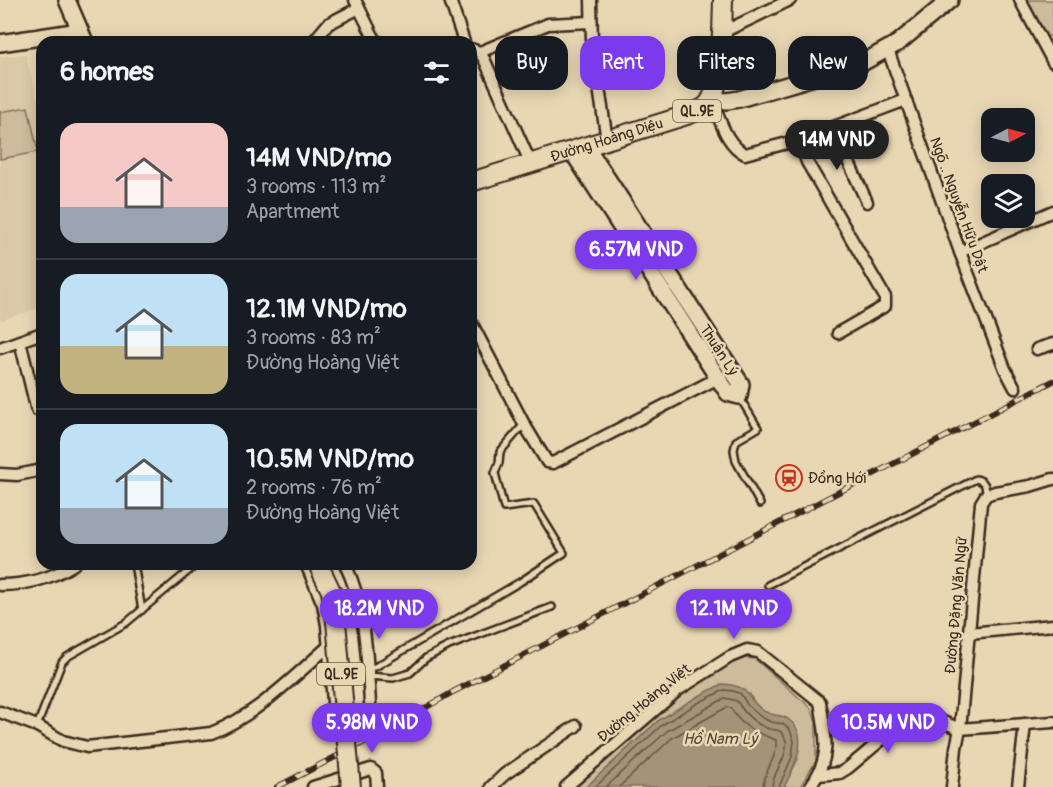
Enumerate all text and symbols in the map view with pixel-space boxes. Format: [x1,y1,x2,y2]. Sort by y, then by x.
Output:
chip: Buy [495,36,568,90]
chip: Rent [580,36,665,90]
chip: Filters [677,36,776,90]
chip: New [788,36,868,90]
text: 6 homes [60,56,154,88]
icon: filters [420,56,453,89]
road number: QL.9E [673,100,721,122]
north arrow [981,108,1035,162]
map controls [981,108,1035,228]
street label: Đường Hoàng Diệu [548,114,665,167]
pin: 14M VND [782,120,892,171]
text: 14M VND [799,127,875,152]
street label: Ngõ .. Nguyễn Hữu Dật [925,135,992,277]
text: 14M VND/mo [246,142,391,174]
icon: home [108,147,180,219]
text: 3 rooms · 113 m² [246,174,386,199]
button: layers [981,174,1035,228]
text: Apartment [246,199,339,224]
pin: 6.57M VND [567,230,705,281]
text: 6.57M VND [589,237,683,262]
text: 12.1M VND/mo [246,293,407,325]
icon: home [108,298,180,370]
street label: Thuận Lý [695,321,742,380]
text: 3 rooms · 83 m² [246,325,381,350]
text: Đường Hoàng Việt [246,350,399,375]
text: 10.5M VND/mo [246,443,414,475]
icon: home [108,448,180,520]
station icon: Đồng Hới [774,463,804,493]
place label: Đồng Hới [808,469,867,488]
text: 2 rooms · 76 m² [246,475,382,500]
text: Đường Hoàng Việt [246,500,399,525]
street label: Đường Đặng Văn Ngữ [941,535,972,675]
pin: 18.2M VND [310,589,448,640]
pin: 12.1M VND [665,589,803,640]
text: 18.2M VND [334,596,424,621]
text: 12.1M VND [690,596,778,621]
street label: Đường Hoàng Việt [594,659,696,747]
road number: QL.9E [317,663,365,685]
pin: 5.98M VND [303,703,441,754]
pin: 10.5M VND [819,703,957,754]
text: 5.98M VND [326,710,418,735]
text: 10.5M VND [841,710,935,735]
water label: Hồ Nam Lý [683,729,759,749]

